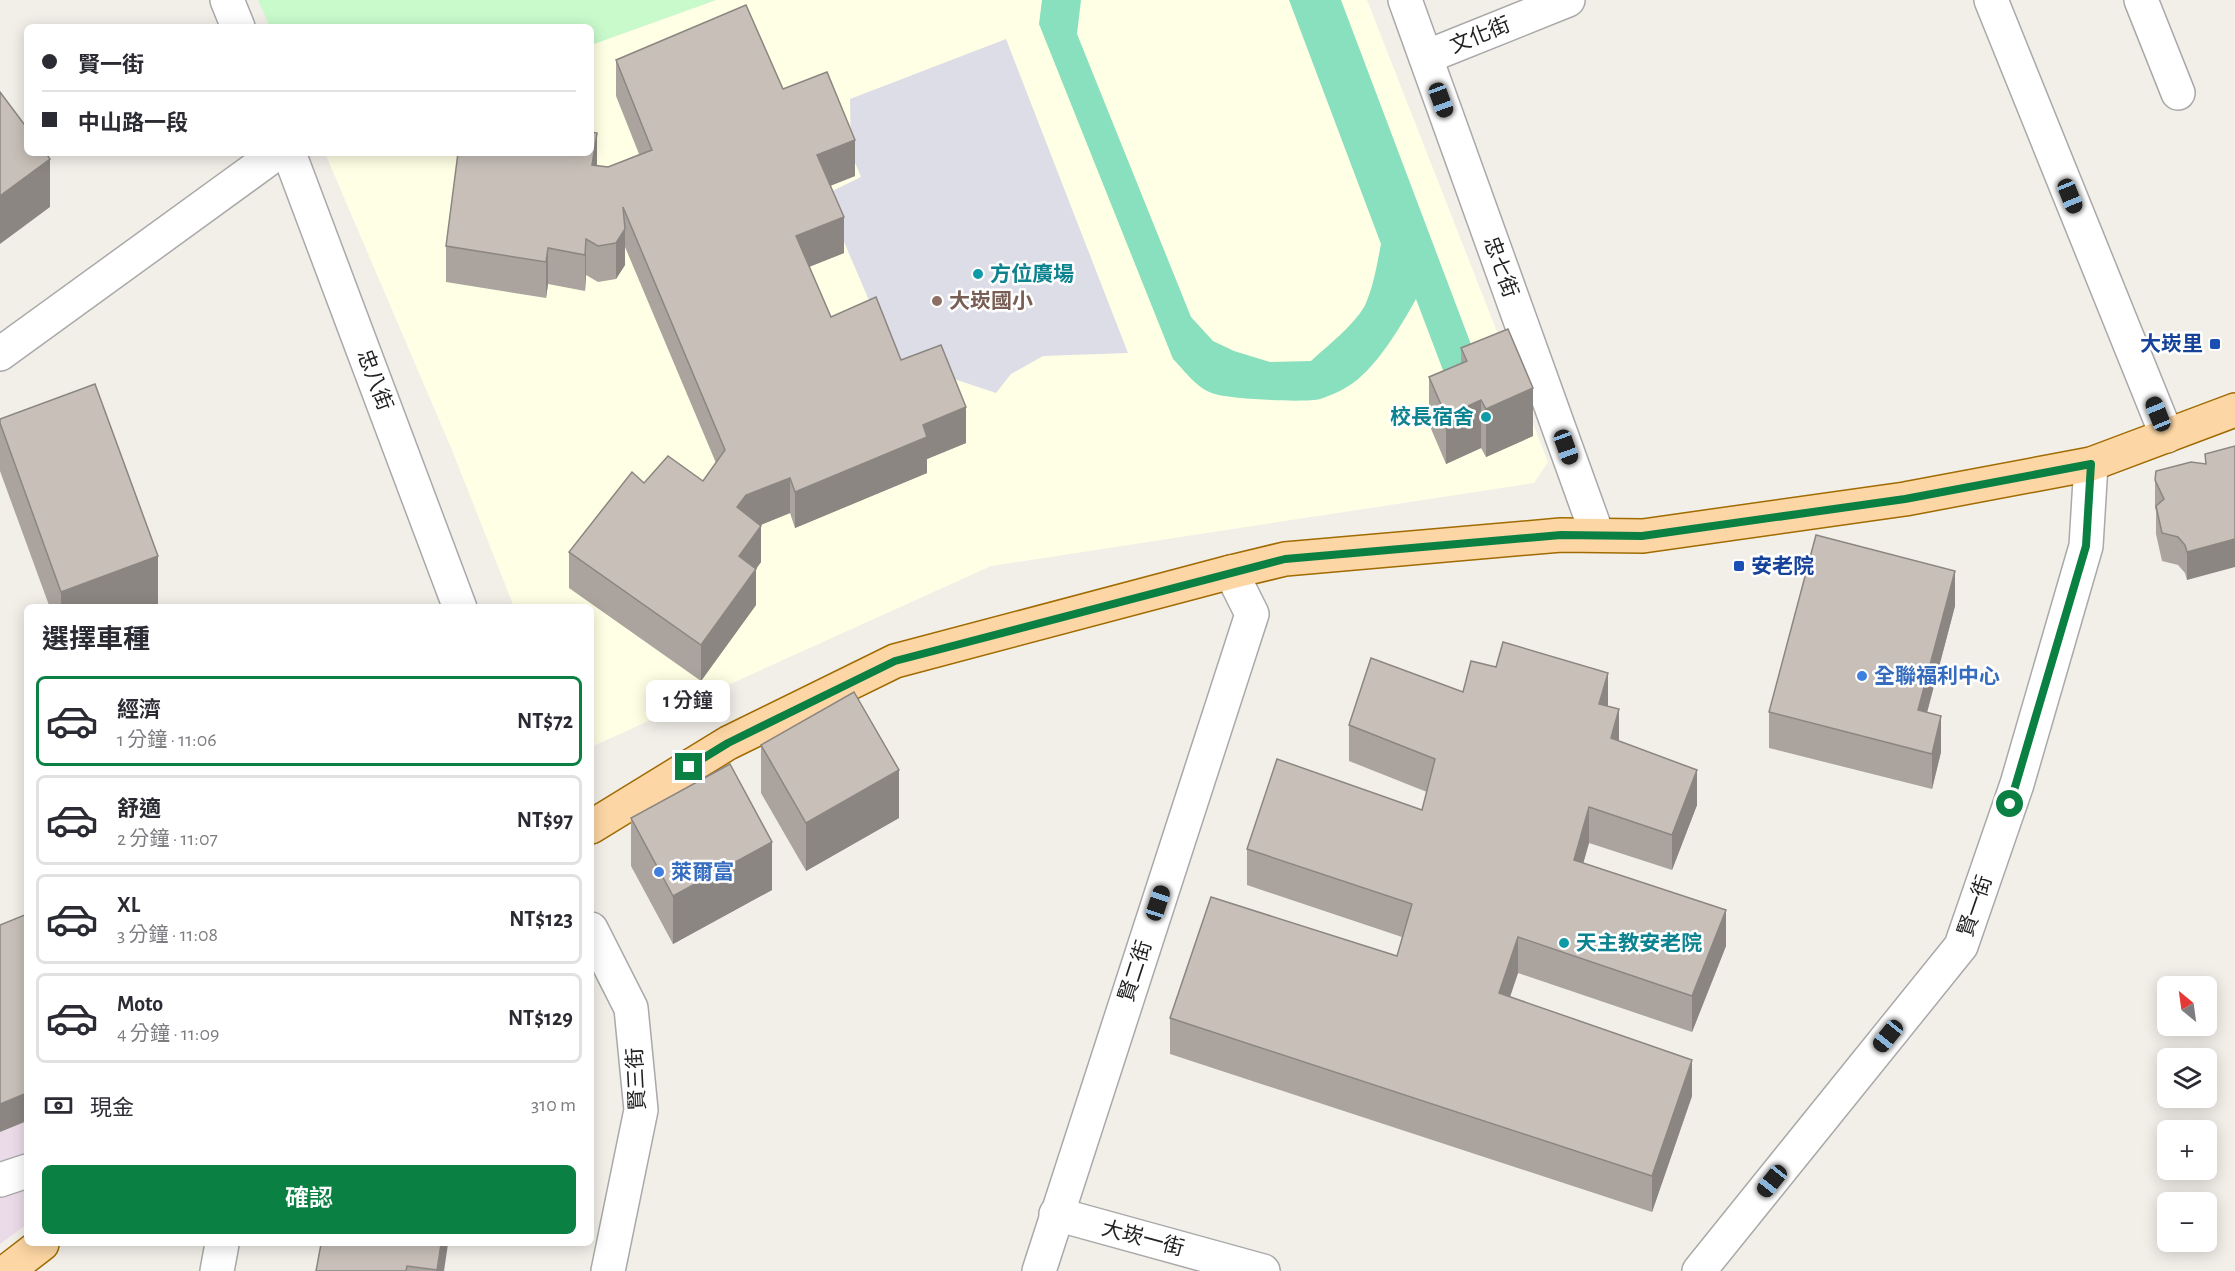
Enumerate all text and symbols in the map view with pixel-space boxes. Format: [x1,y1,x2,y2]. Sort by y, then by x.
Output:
street label: 文化街 [1447,13,1513,57]
text: 賢一街 [78,54,144,76]
car [1426,80,1456,120]
text: 中山路一段 [78,112,188,134]
car [2055,176,2085,216]
street label: 忠七街 [1480,234,1522,300]
place label: 方位廣場 [990,262,1074,285]
marker: 方位廣場 [971,267,985,281]
place label: 大崁國小 [949,290,1033,312]
marker: 大崁國小 [930,294,944,308]
place label: 大崁里 [2140,333,2203,355]
marker: 大崁里 [2208,337,2222,351]
street label: 忠八街 [353,347,397,413]
car [2143,394,2173,434]
place label: 校長宿舍 [1390,405,1474,428]
marker: 校長宿舍 [1479,410,1493,424]
car [1551,427,1581,467]
place label: 安老院 [1751,555,1814,577]
marker: 安老院 [1732,559,1746,573]
text: 選擇車種 [42,626,150,653]
place label: 全聯福利中心 [1874,665,2000,687]
marker: 全聯福利中心 [1855,669,1869,683]
callout: 1 分鐘 [647,680,731,722]
text: 1 分鐘 [663,691,713,711]
icon: car [45,694,99,748]
text: 經濟 [117,699,161,721]
text: NT$72 [517,710,573,732]
text: 1 分鐘 · 11:06 [117,730,217,750]
route end [675,753,702,780]
route start [1996,790,2023,817]
icon: car [45,793,99,847]
text: 舒適 [117,798,161,820]
text: NT$97 [517,809,573,831]
text: 2 分鐘 · 11:07 [117,829,218,849]
place label: 萊爾富 [671,860,734,883]
marker: 萊爾富 [652,865,666,879]
street label: 賢一街 [1954,873,1996,939]
car [1144,883,1172,923]
icon: car [45,892,99,946]
text: XL [117,894,140,916]
text: NT$123 [509,908,573,930]
text: 3 分鐘 · 11:08 [117,925,218,945]
place label: 天主教安老院 [1576,932,1702,954]
marker: 天主教安老院 [1557,936,1571,950]
street label: 賢二街 [1115,938,1155,1004]
north arrow [2157,976,2217,1036]
map controls [2157,976,2217,1252]
icon: car [45,991,99,1045]
text: Moto [117,993,163,1015]
text: NT$129 [508,1007,573,1029]
car [1870,1016,1906,1056]
text: 4 分鐘 · 11:09 [117,1024,219,1044]
street label: 賢三街 [623,1047,649,1111]
button: layers [2157,1048,2217,1108]
icon: cash [42,1089,75,1122]
text: 310 m [531,1095,576,1115]
text: 現金 [90,1097,134,1119]
button: + [2157,1120,2217,1180]
car [1754,1161,1790,1201]
button: 確認 [42,1165,576,1234]
button: − [2157,1192,2217,1252]
street label: 大崁一街 [1100,1217,1186,1259]

